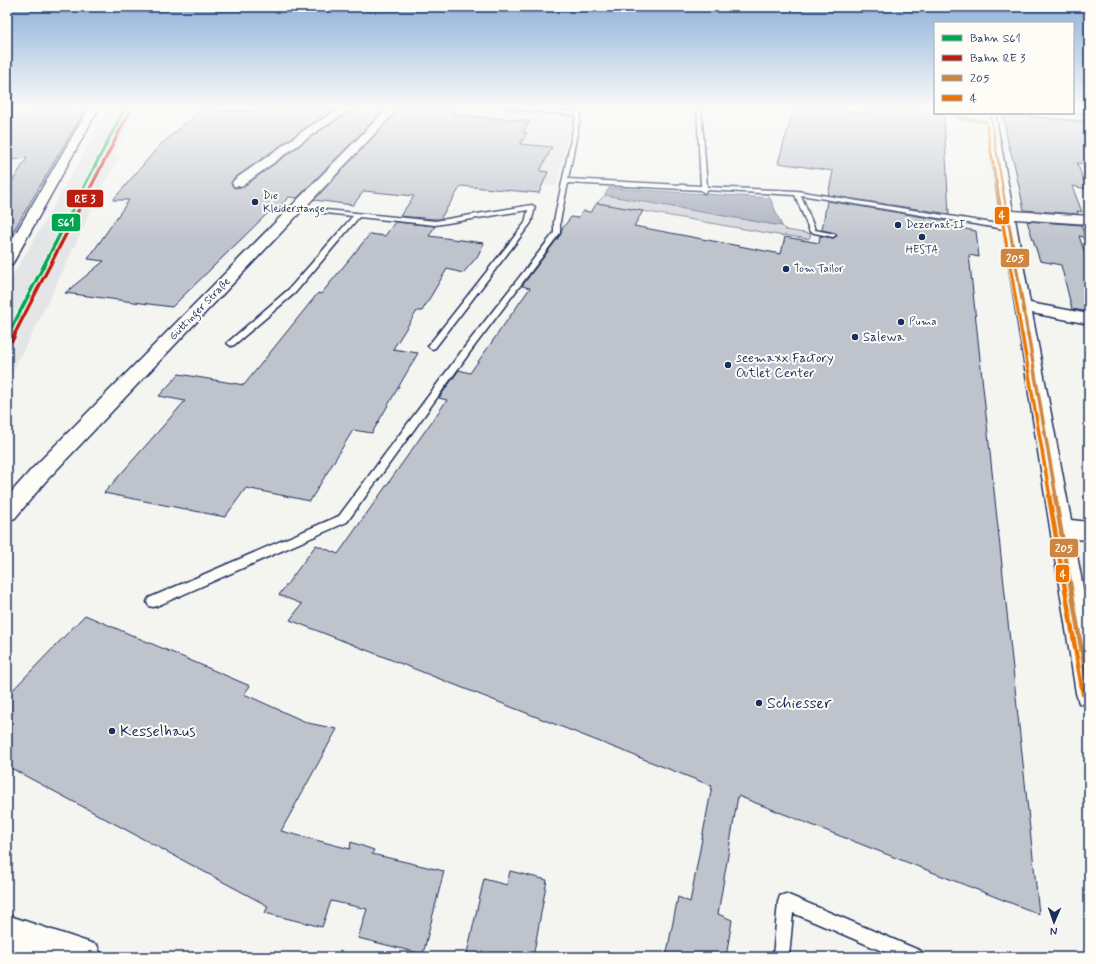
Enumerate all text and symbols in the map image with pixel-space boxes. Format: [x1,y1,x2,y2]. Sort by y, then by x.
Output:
legend [934,22,1074,114]
text: Bahn S61 [970,31,1021,47]
text: Bahn RE 3 [970,51,1026,67]
text: 205 [970,71,990,87]
text: 4 [970,91,977,107]
line badge: RE 3 [66,189,104,208]
place label: Die Kleiderstange [263,189,325,218]
text: RE 3 [75,193,95,207]
marker: Die Kleiderstange [250,197,260,207]
line badge: 4 [994,206,1010,225]
text: 4 [999,209,1006,223]
line badge: S61 [51,213,81,232]
text: S61 [58,216,74,230]
place label: Dezernat II [906,218,966,232]
marker: Dezernat II [893,220,903,230]
marker: HESTA [917,232,927,242]
place label: HESTA [906,243,938,257]
line badge: 205 [1000,248,1030,268]
text: 205 [1006,252,1024,266]
place label: Tom Tailor [794,262,844,276]
marker: Tom Tailor [781,264,791,274]
street label: Güttinger Straße [166,274,235,345]
place label: Puma [909,315,937,329]
marker: Puma [896,317,906,327]
place label: Salewa [863,329,905,346]
marker: Salewa [850,332,860,342]
place label: seemaxx Factory Outlet Center [736,350,834,382]
marker: seemaxx Factory Outlet Center [723,360,733,370]
line badge: 205 [1049,538,1079,558]
text: 205 [1055,542,1073,556]
line badge: 4 [1055,564,1070,583]
text: 4 [1060,568,1067,582]
place label: Schiesser [767,693,832,714]
marker: Schiesser [754,698,764,708]
place label: Kesselhaus [120,721,196,742]
marker: Kesselhaus [107,726,117,736]
north arrow [1034,902,1074,942]
text: N [1050,924,1058,938]

